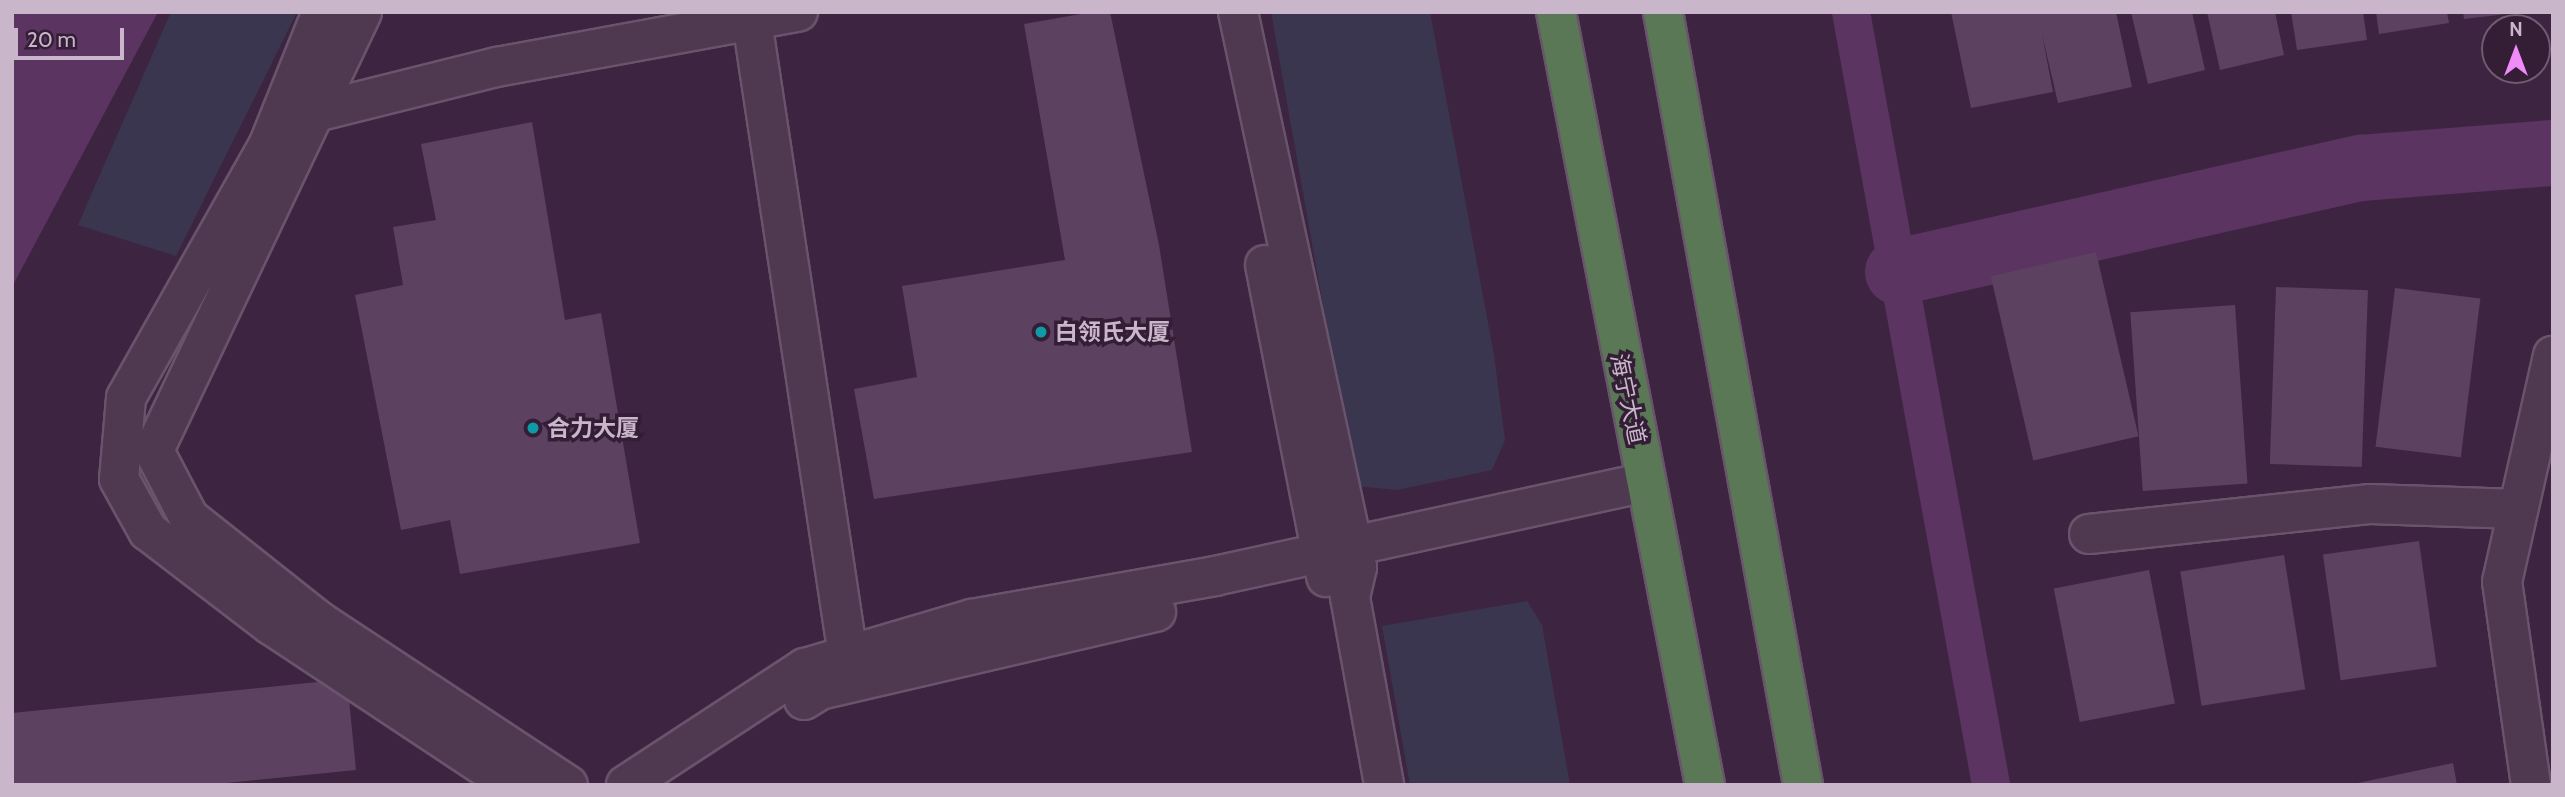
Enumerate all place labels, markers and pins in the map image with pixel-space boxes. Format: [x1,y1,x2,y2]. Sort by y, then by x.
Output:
place label: 白领氏大厦 [1055,318,1170,346]
marker: 白领氏大厦 [1033,324,1049,340]
place label: 合力大厦 [547,414,639,442]
marker: 合力大厦 [525,420,541,436]

